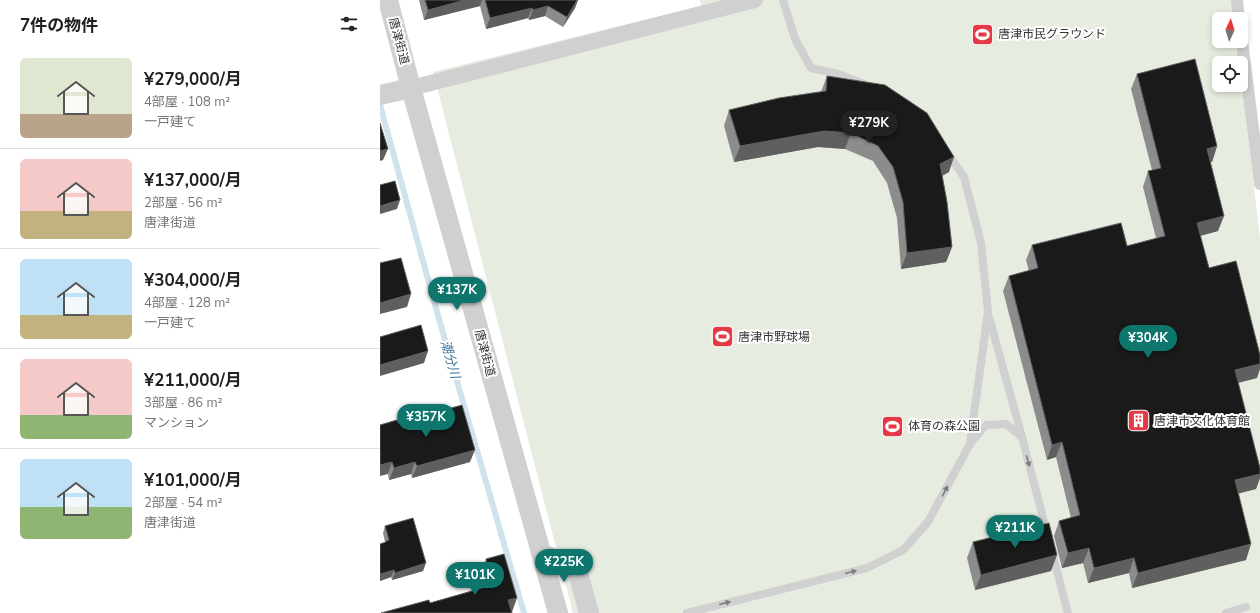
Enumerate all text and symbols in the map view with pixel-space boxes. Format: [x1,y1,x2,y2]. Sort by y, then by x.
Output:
north arrow [1212,12,1248,48]
map controls [1212,12,1248,92]
icon: filters [338,13,360,35]
text: 7件の物件 [20,14,98,37]
street label: 唐津街道 [385,16,413,66]
sports icon: 唐津市民グラウンド [969,21,995,47]
place label: 唐津市民グラウンド [998,26,1106,42]
button: locate [1212,56,1248,92]
text: ¥279,000/月 [144,68,242,91]
icon: home [52,74,100,122]
text: 4部屋 · 108 m² [144,93,230,111]
pin: ¥279K [841,110,897,144]
text: 一戸建て [144,113,196,131]
text: ¥279K [849,114,889,132]
text: ¥137,000/月 [144,169,242,192]
icon: home [52,175,100,223]
text: 2部屋 · 56 m² [144,194,222,212]
text: 唐津街道 [144,214,196,232]
text: ¥304,000/月 [144,269,242,292]
icon: home [52,275,100,323]
pin: ¥137K [429,277,485,311]
text: ¥137K [437,281,477,299]
text: 4部屋 · 128 m² [144,294,230,312]
text: 一戸建て [144,314,196,332]
sports icon: 唐津市野球場 [709,324,735,350]
pin: ¥304K [1120,325,1176,359]
street label: 唐津街道 [471,328,499,378]
place label: 唐津市野球場 [738,329,810,345]
text: ¥304K [1128,329,1168,347]
water label: 潮分川 [436,338,465,382]
text: ¥211,000/月 [144,369,242,392]
icon: home [52,375,100,423]
text: 3部屋 · 86 m² [144,394,222,412]
pin: ¥357K [398,404,454,438]
text: ¥357K [406,408,446,426]
building icon: 唐津市文化体育館 [1125,408,1151,434]
sports icon: 体育の森公園 [879,413,905,439]
place label: 唐津市文化体育館 [1154,413,1250,429]
text: マンション [144,414,209,432]
place label: 体育の森公園 [908,418,980,434]
one-way arrow [1026,455,1032,468]
text: ¥101,000/月 [144,469,242,492]
icon: home [52,475,100,523]
one-way arrow [941,485,948,496]
text: 2部屋 · 54 m² [144,494,222,512]
text: 唐津街道 [144,514,196,532]
pin: ¥211K [987,515,1043,549]
text: ¥211K [995,519,1035,537]
pin: ¥225K [536,549,592,583]
text: ¥225K [544,553,584,571]
pin: ¥101K [447,562,503,596]
text: ¥101K [455,566,495,584]
one-way arrow [844,568,857,574]
one-way arrow [718,600,731,606]

